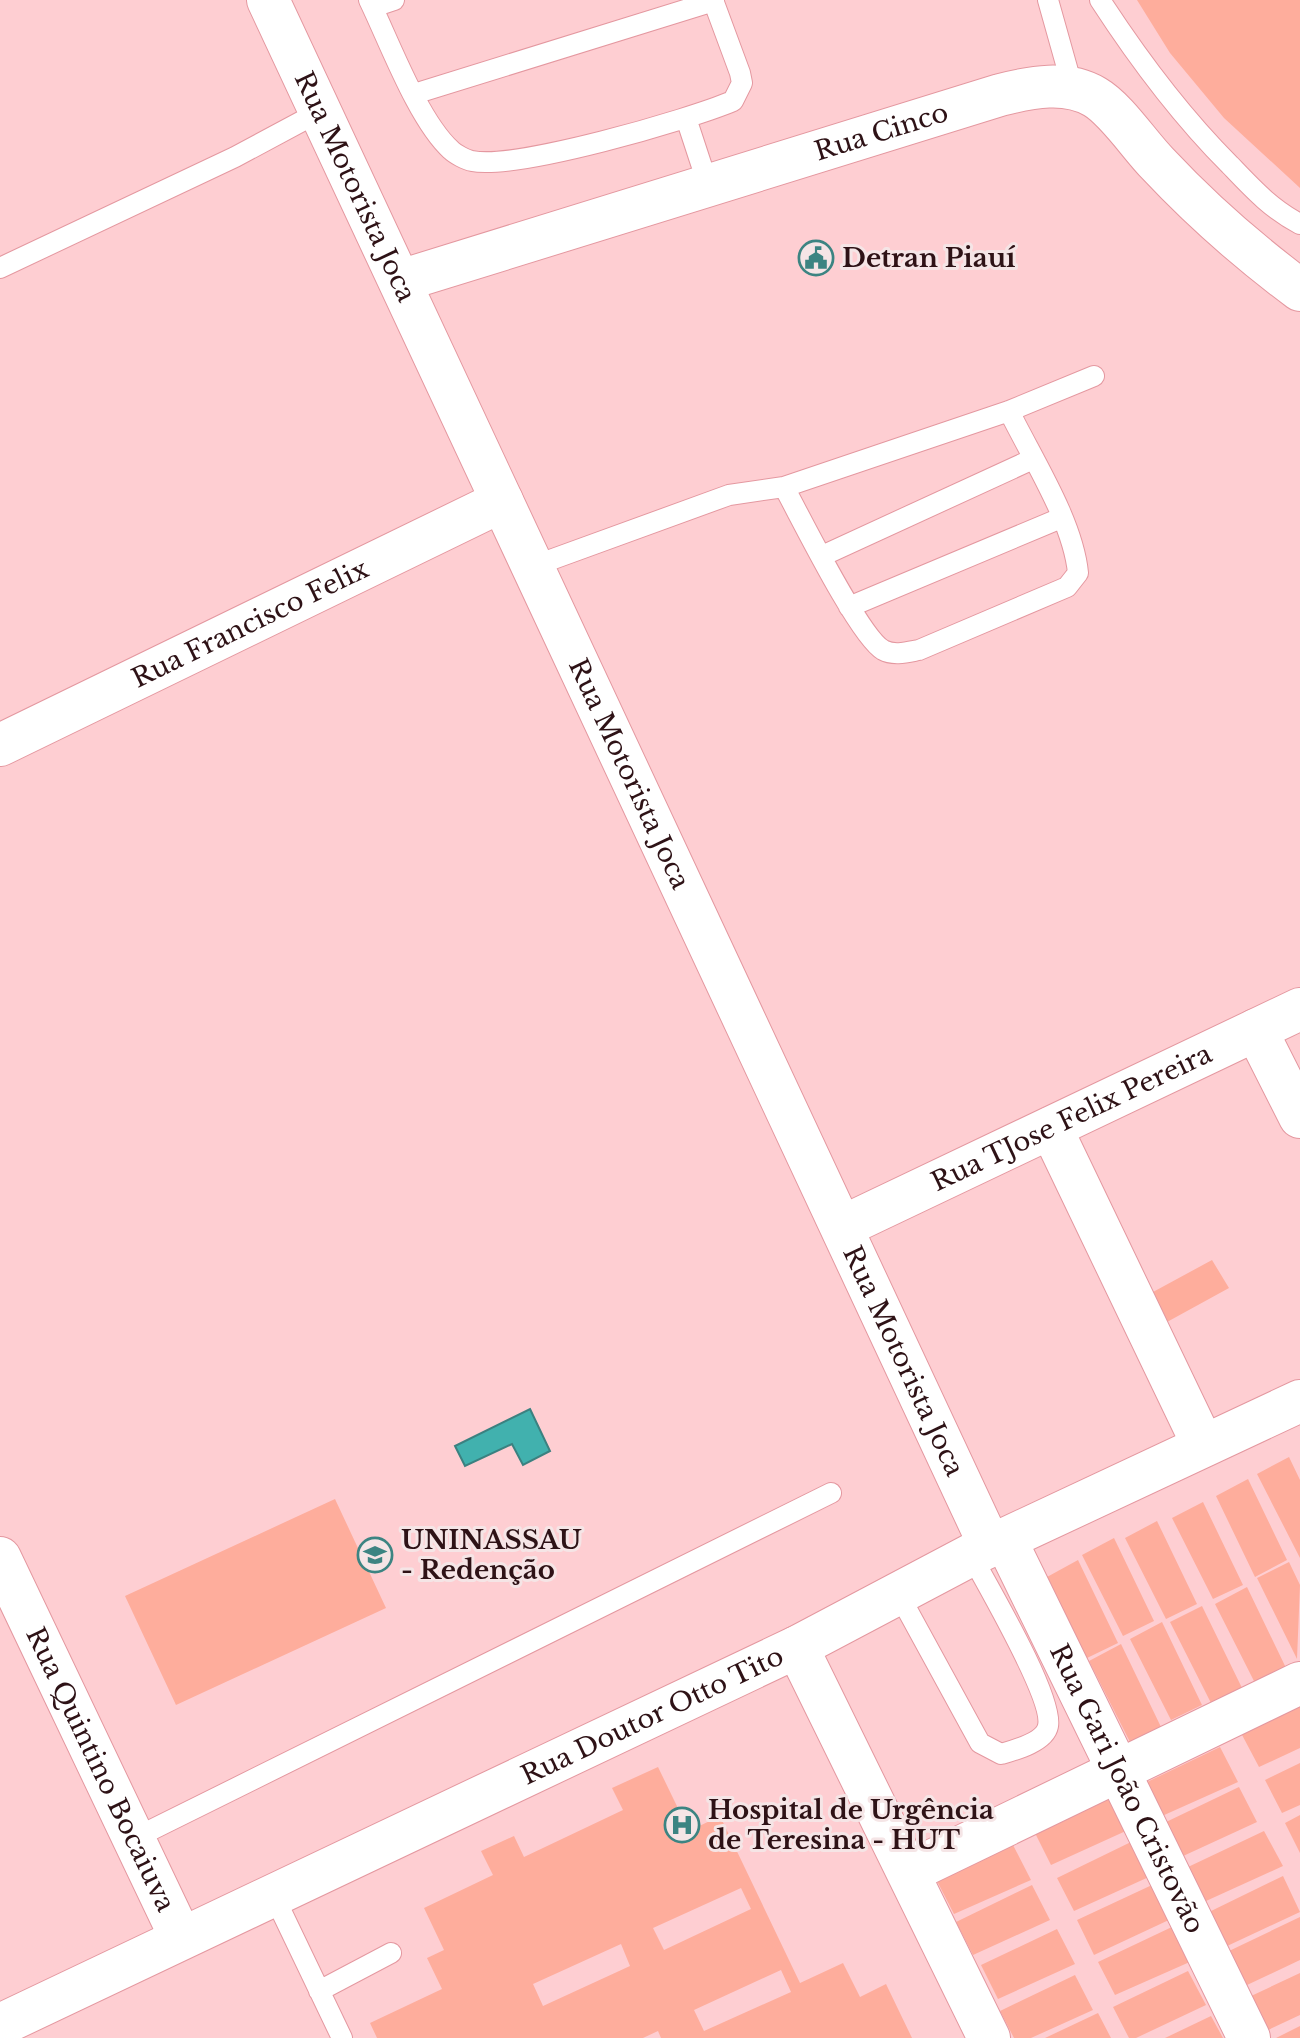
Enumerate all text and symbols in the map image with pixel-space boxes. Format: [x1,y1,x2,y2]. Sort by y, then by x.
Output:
street label: Rua Motorista Joca [288,66,423,307]
street label: Rua Cinco [811,96,952,167]
public building icon: Detran Piauí [797,239,835,277]
place label: Detran Piauí [842,242,1016,274]
street label: Rua Francisco Felix [127,552,374,694]
street label: Rua Motorista Joca [562,654,697,895]
street label: Rua TJose Felix Pereira [926,1037,1217,1198]
street label: Rua Motorista Joca [836,1241,971,1482]
place label: UNINASSAU - Redenção [401,1524,582,1586]
school or university icon: UNINASSAU - Redenção [356,1536,394,1574]
street label: Rua Quintino Bocaiuva [19,1622,182,1917]
street label: Rua Gari João Cristovão [1043,1639,1211,1939]
street label: Rua Doutor Otto Tito [516,1640,789,1791]
place label: Hospital de Urgência de Teresina - HUT [708,1794,994,1856]
hospital icon: Hospital de Urgência de Teresina - HUT [663,1806,701,1844]

